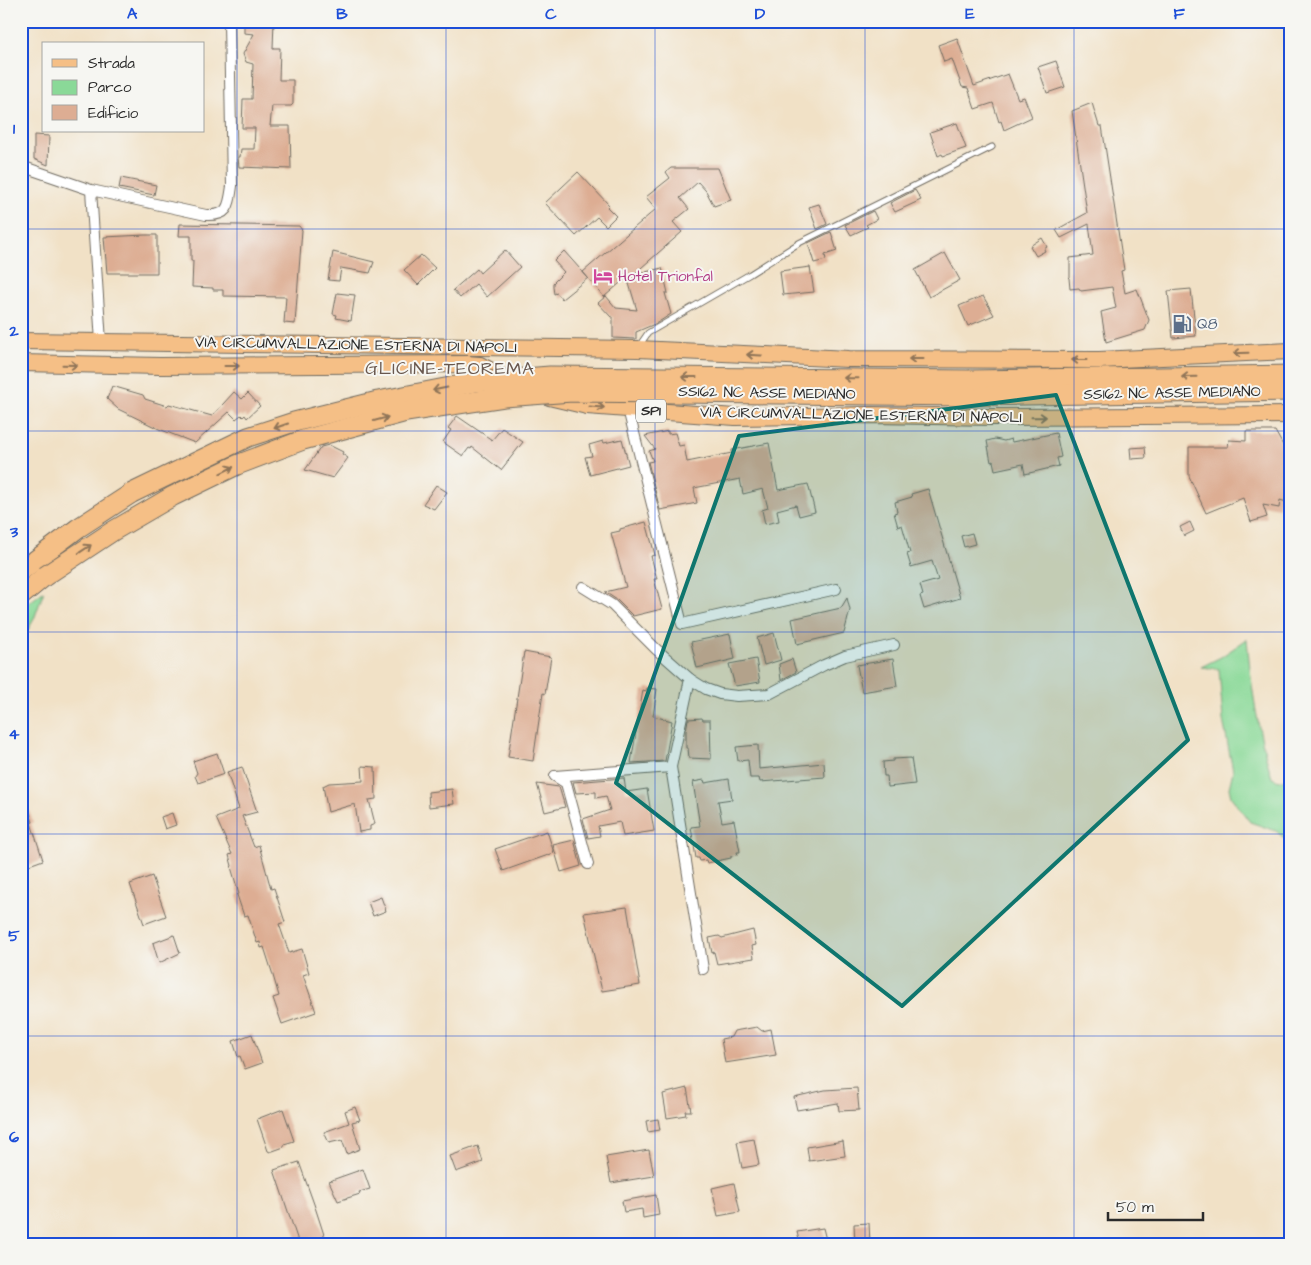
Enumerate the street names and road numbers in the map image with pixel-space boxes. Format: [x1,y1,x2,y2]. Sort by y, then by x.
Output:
street label: VIA CIRCUMVALLAZIONE ESTERNA DI NAPOLI [195,332,517,358]
street label: SS162 NC ASSE MEDIANO [678,381,856,405]
street label: SS162 NC ASSE MEDIANO [1083,381,1261,405]
road number: SP1 [636,400,666,422]
street label: VIA CIRCUMVALLAZIONE ESTERNA DI NAPOLI [700,402,1022,428]

